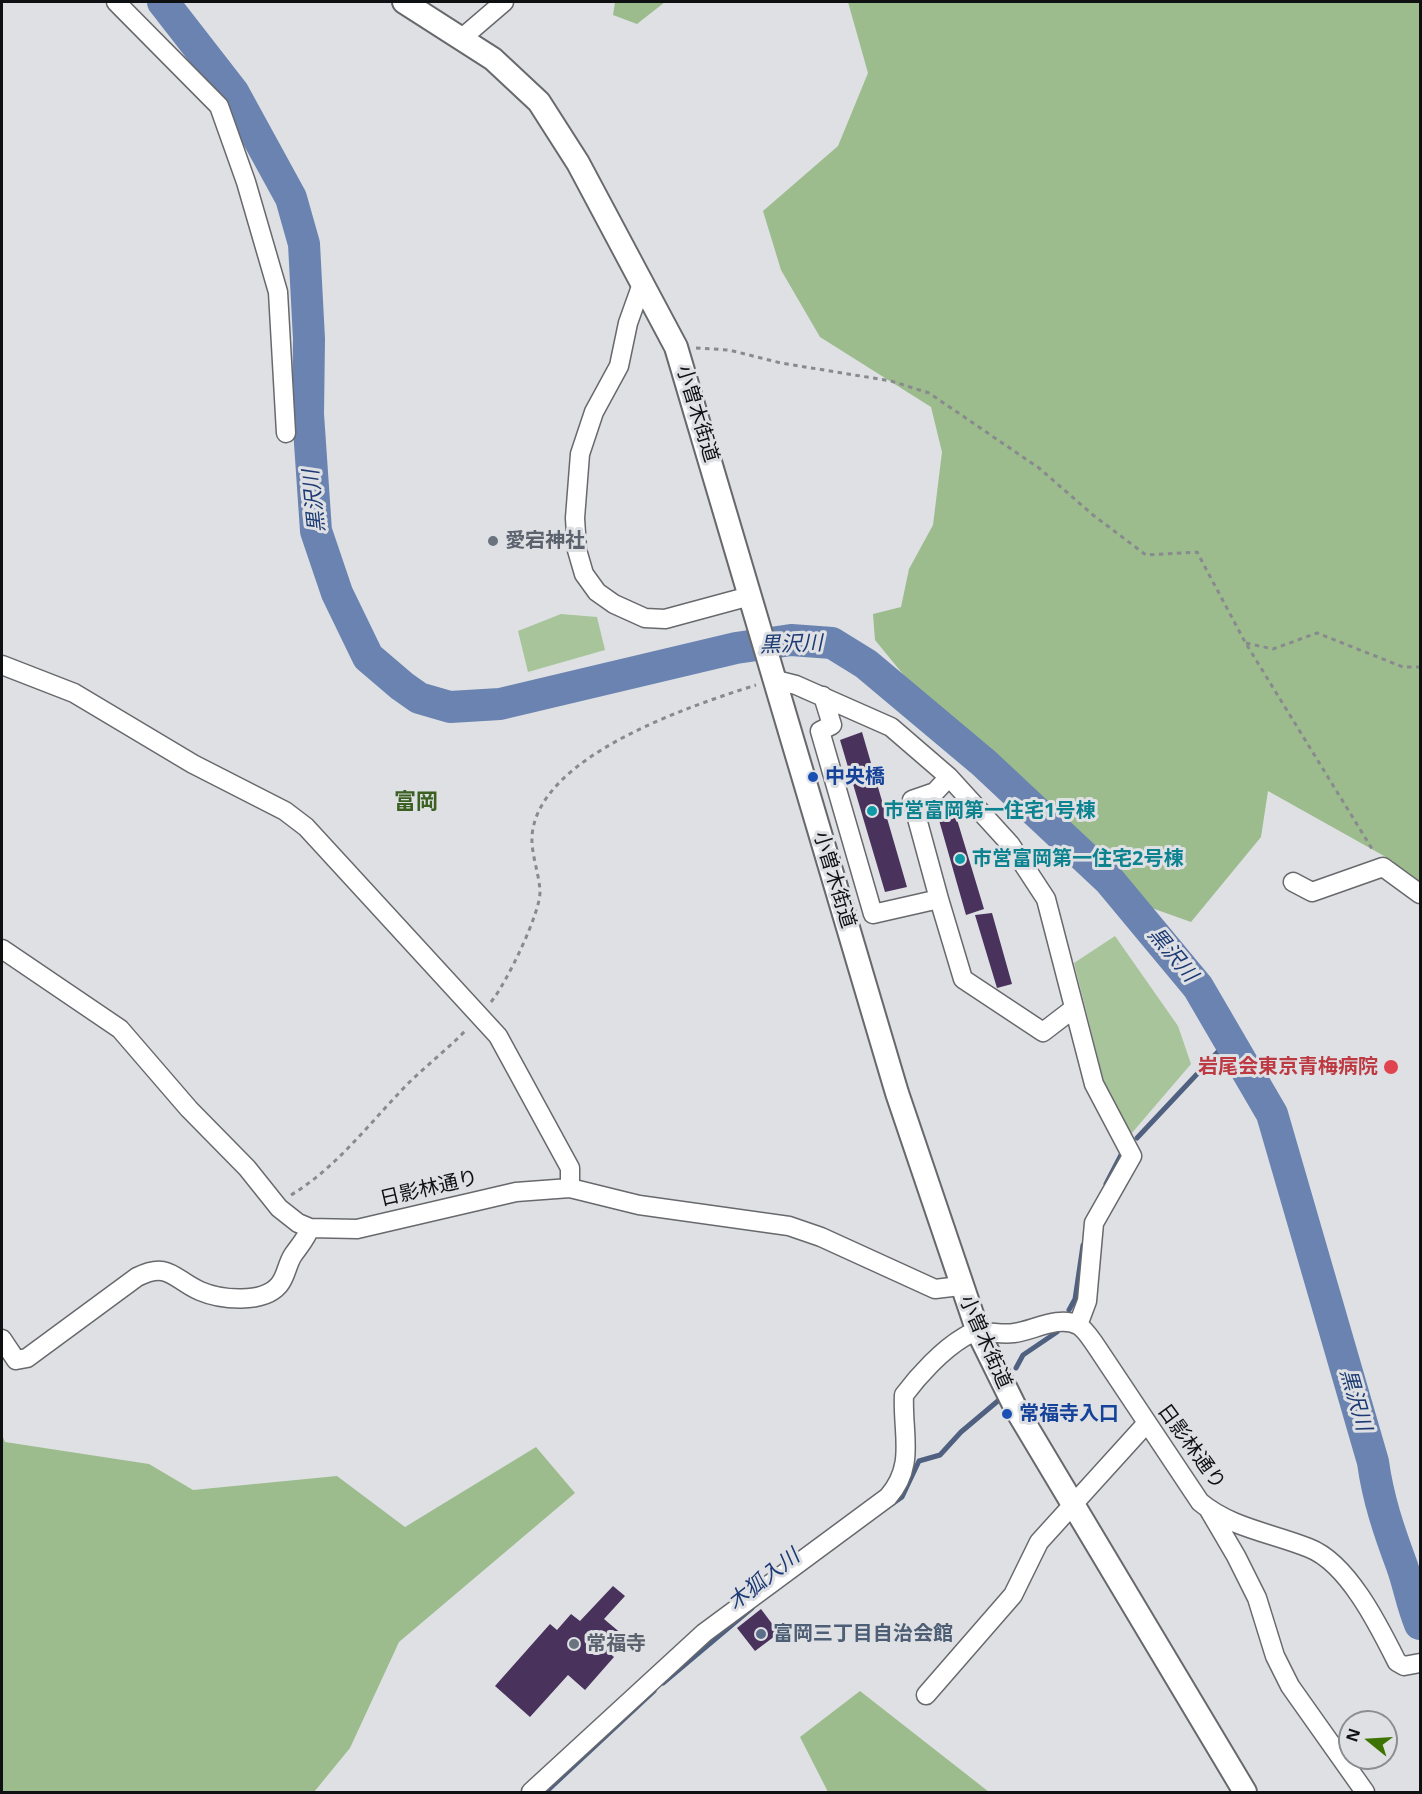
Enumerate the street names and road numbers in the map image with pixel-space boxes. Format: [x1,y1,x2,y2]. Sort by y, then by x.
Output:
street label: 小曽木街道 [671,363,723,465]
street label: 小曽木街道 [808,829,860,931]
street label: 日影林通り [378,1166,480,1212]
street label: 小曽木街道 [954,1291,1016,1393]
street label: 日影林通り [1152,1399,1230,1495]

